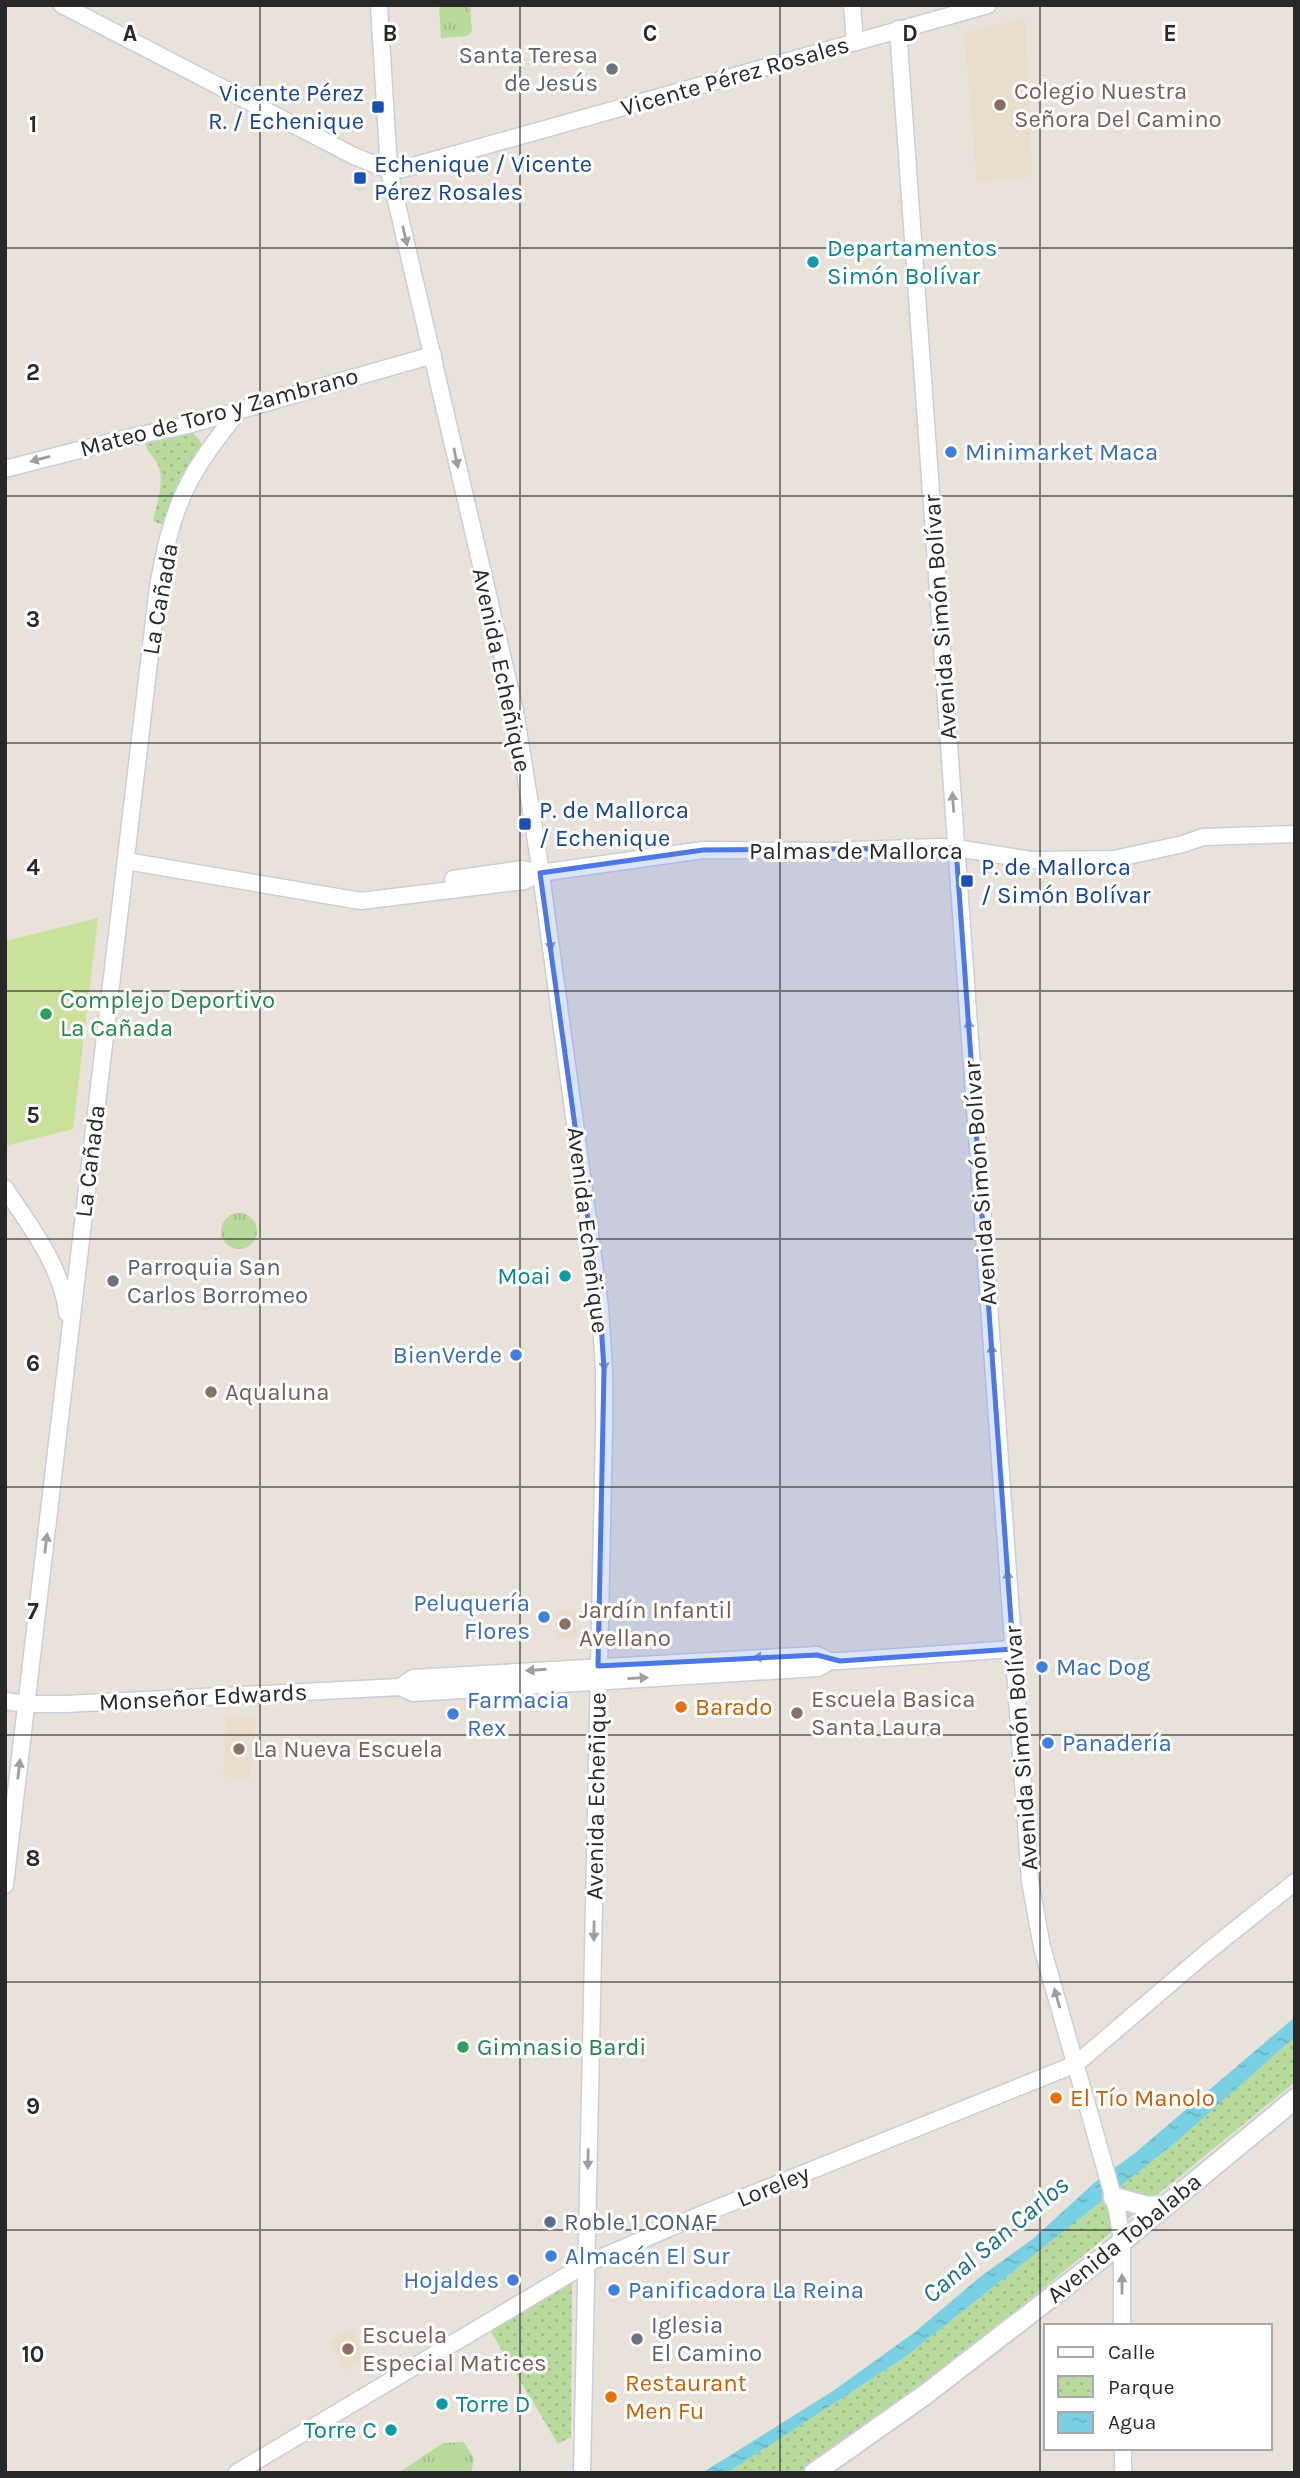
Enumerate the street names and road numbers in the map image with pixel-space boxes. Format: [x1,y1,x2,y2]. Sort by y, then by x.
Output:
street label: Vicente Pérez Rosales [618,30,852,122]
street label: Mateo de Toro y Zambrano [77,361,361,463]
street label: Avenida Simón Bolívar [917,493,963,741]
street label: La Cañada [136,541,184,657]
street label: Avenida Echeñique [467,566,537,774]
street label: Palmas de Mallorca [749,837,963,865]
street label: Avenida Simón Bolívar [957,1059,1003,1307]
street label: La Cañada [69,1103,111,1219]
street label: Avenida Echeñique [561,1125,615,1335]
street label: Avenida Simón Bolívar [998,1624,1044,1872]
street label: Monseñor Edwards [98,1678,308,1716]
street label: Avenida Echeñique [580,1692,612,1900]
street label: Loreley [733,2159,813,2213]
street label: Avenida Tobalaba [1041,2167,1207,2309]

